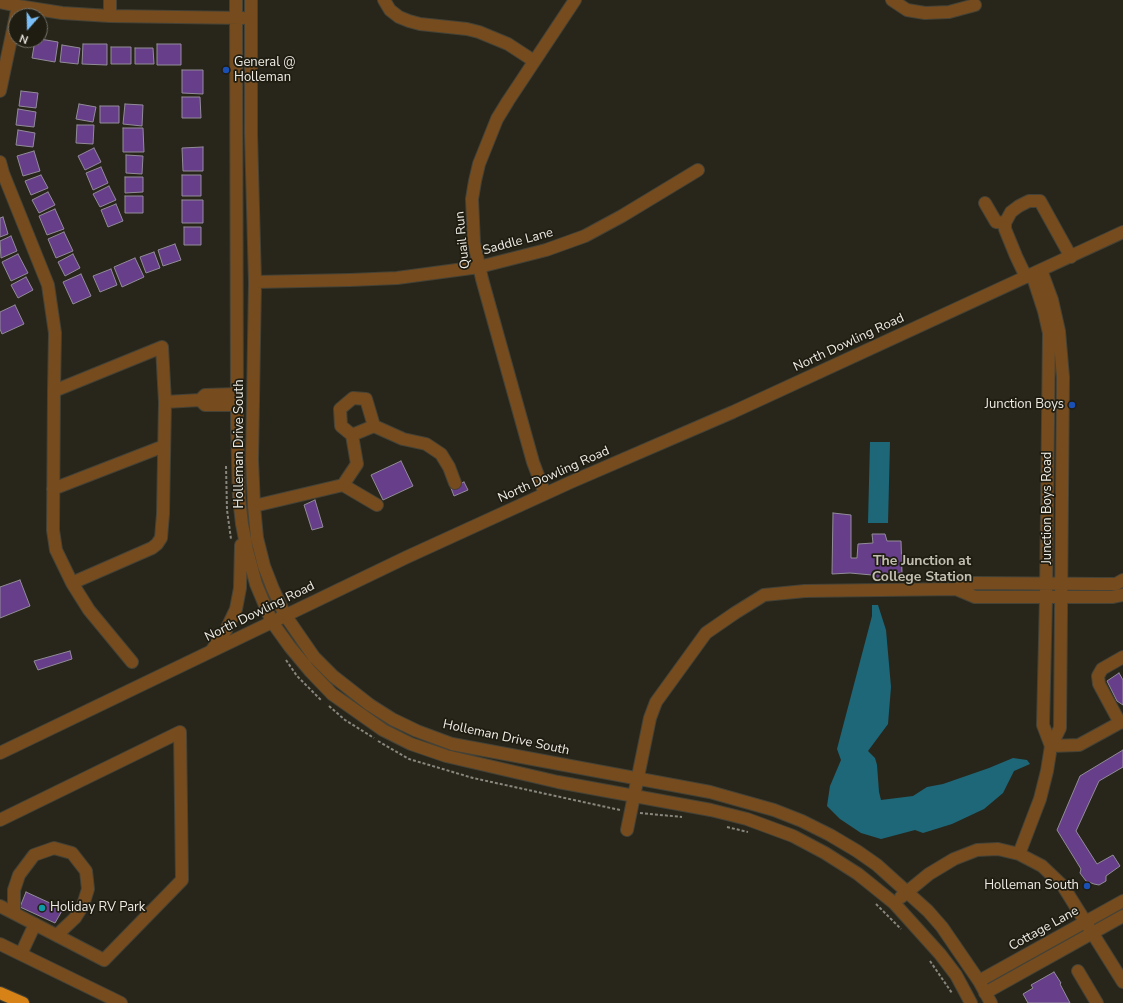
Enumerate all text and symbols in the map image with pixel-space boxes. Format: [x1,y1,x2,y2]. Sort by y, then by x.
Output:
north arrow [8,8,48,48]
text: N [18,30,31,47]
place label: General @ Holleman [234,55,296,86]
marker: General @ Holleman [221,65,231,75]
street label: Quail Run [452,210,474,270]
street label: Saddle Lane [481,225,555,259]
street label: North Dowling Road [791,311,907,375]
street label: Holleman Drive South [232,379,248,509]
place label: Junction Boys [985,397,1064,413]
marker: Junction Boys [1067,400,1077,410]
street label: North Dowling Road [496,443,612,507]
street label: Junction Boys Road [1040,452,1056,564]
district label: The Junction at College Station [872,554,972,586]
street label: North Dowling Road [203,579,317,645]
street label: Holleman Drive South [441,717,571,759]
place label: Holleman South [984,878,1079,894]
marker: Holleman South [1082,881,1092,891]
place label: Holiday RV Park [50,900,145,916]
marker: Holiday RV Park [37,903,47,913]
street label: Cottage Lane [1006,903,1082,955]

